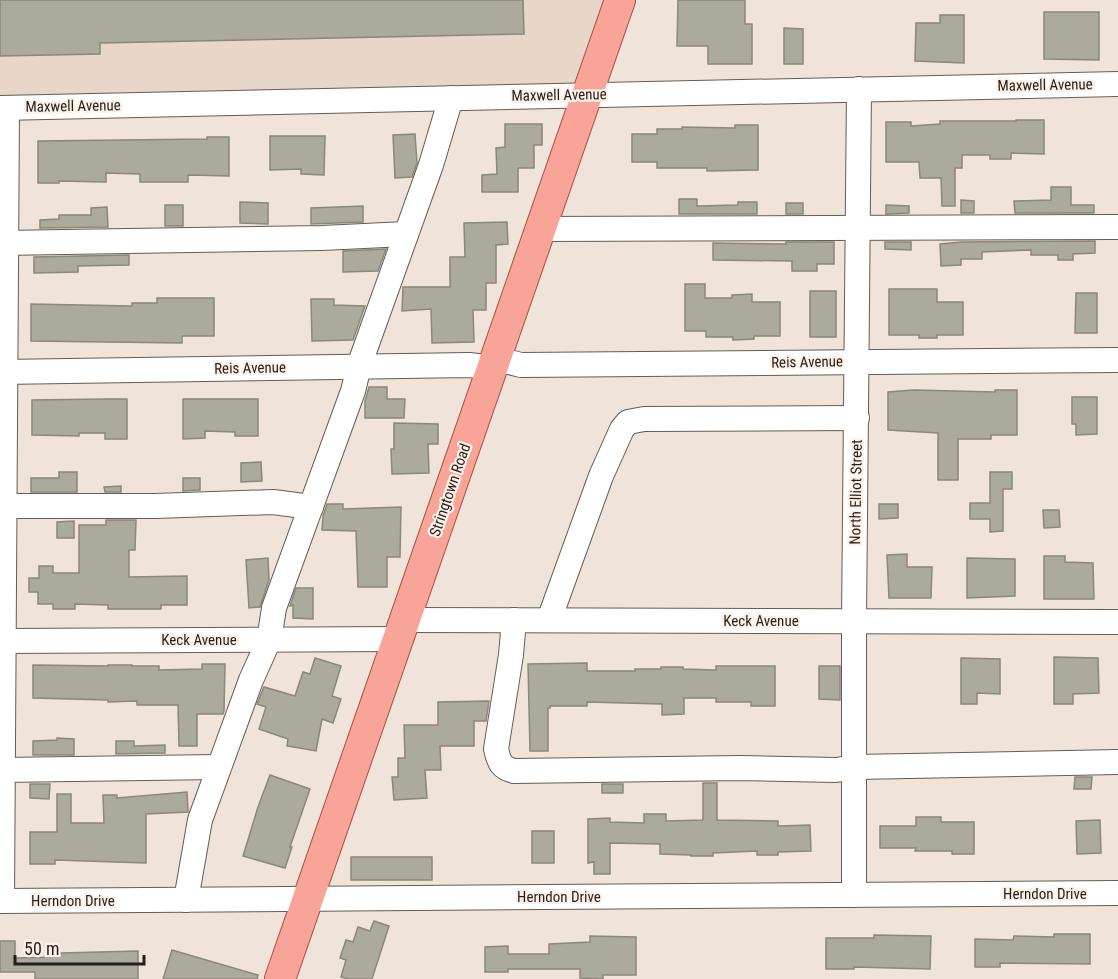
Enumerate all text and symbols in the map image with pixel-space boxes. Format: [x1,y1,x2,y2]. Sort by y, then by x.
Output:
street label: Maxwell Avenue [997,75,1093,95]
street label: Maxwell Avenue [511,85,607,105]
street label: Maxwell Avenue [25,96,121,116]
street label: Reis Avenue [771,352,843,372]
street label: Reis Avenue [214,358,286,378]
street label: North Elliot Street [846,439,866,545]
street label: Stringtown Road [426,441,474,539]
street label: Keck Avenue [723,612,799,630]
street label: Keck Avenue [161,631,237,649]
street label: Herndon Drive [1003,885,1087,903]
street label: Herndon Drive [517,888,601,906]
street label: Herndon Drive [31,892,115,910]
scale bar [15,928,144,966]
text: 50 m [24,938,59,959]

